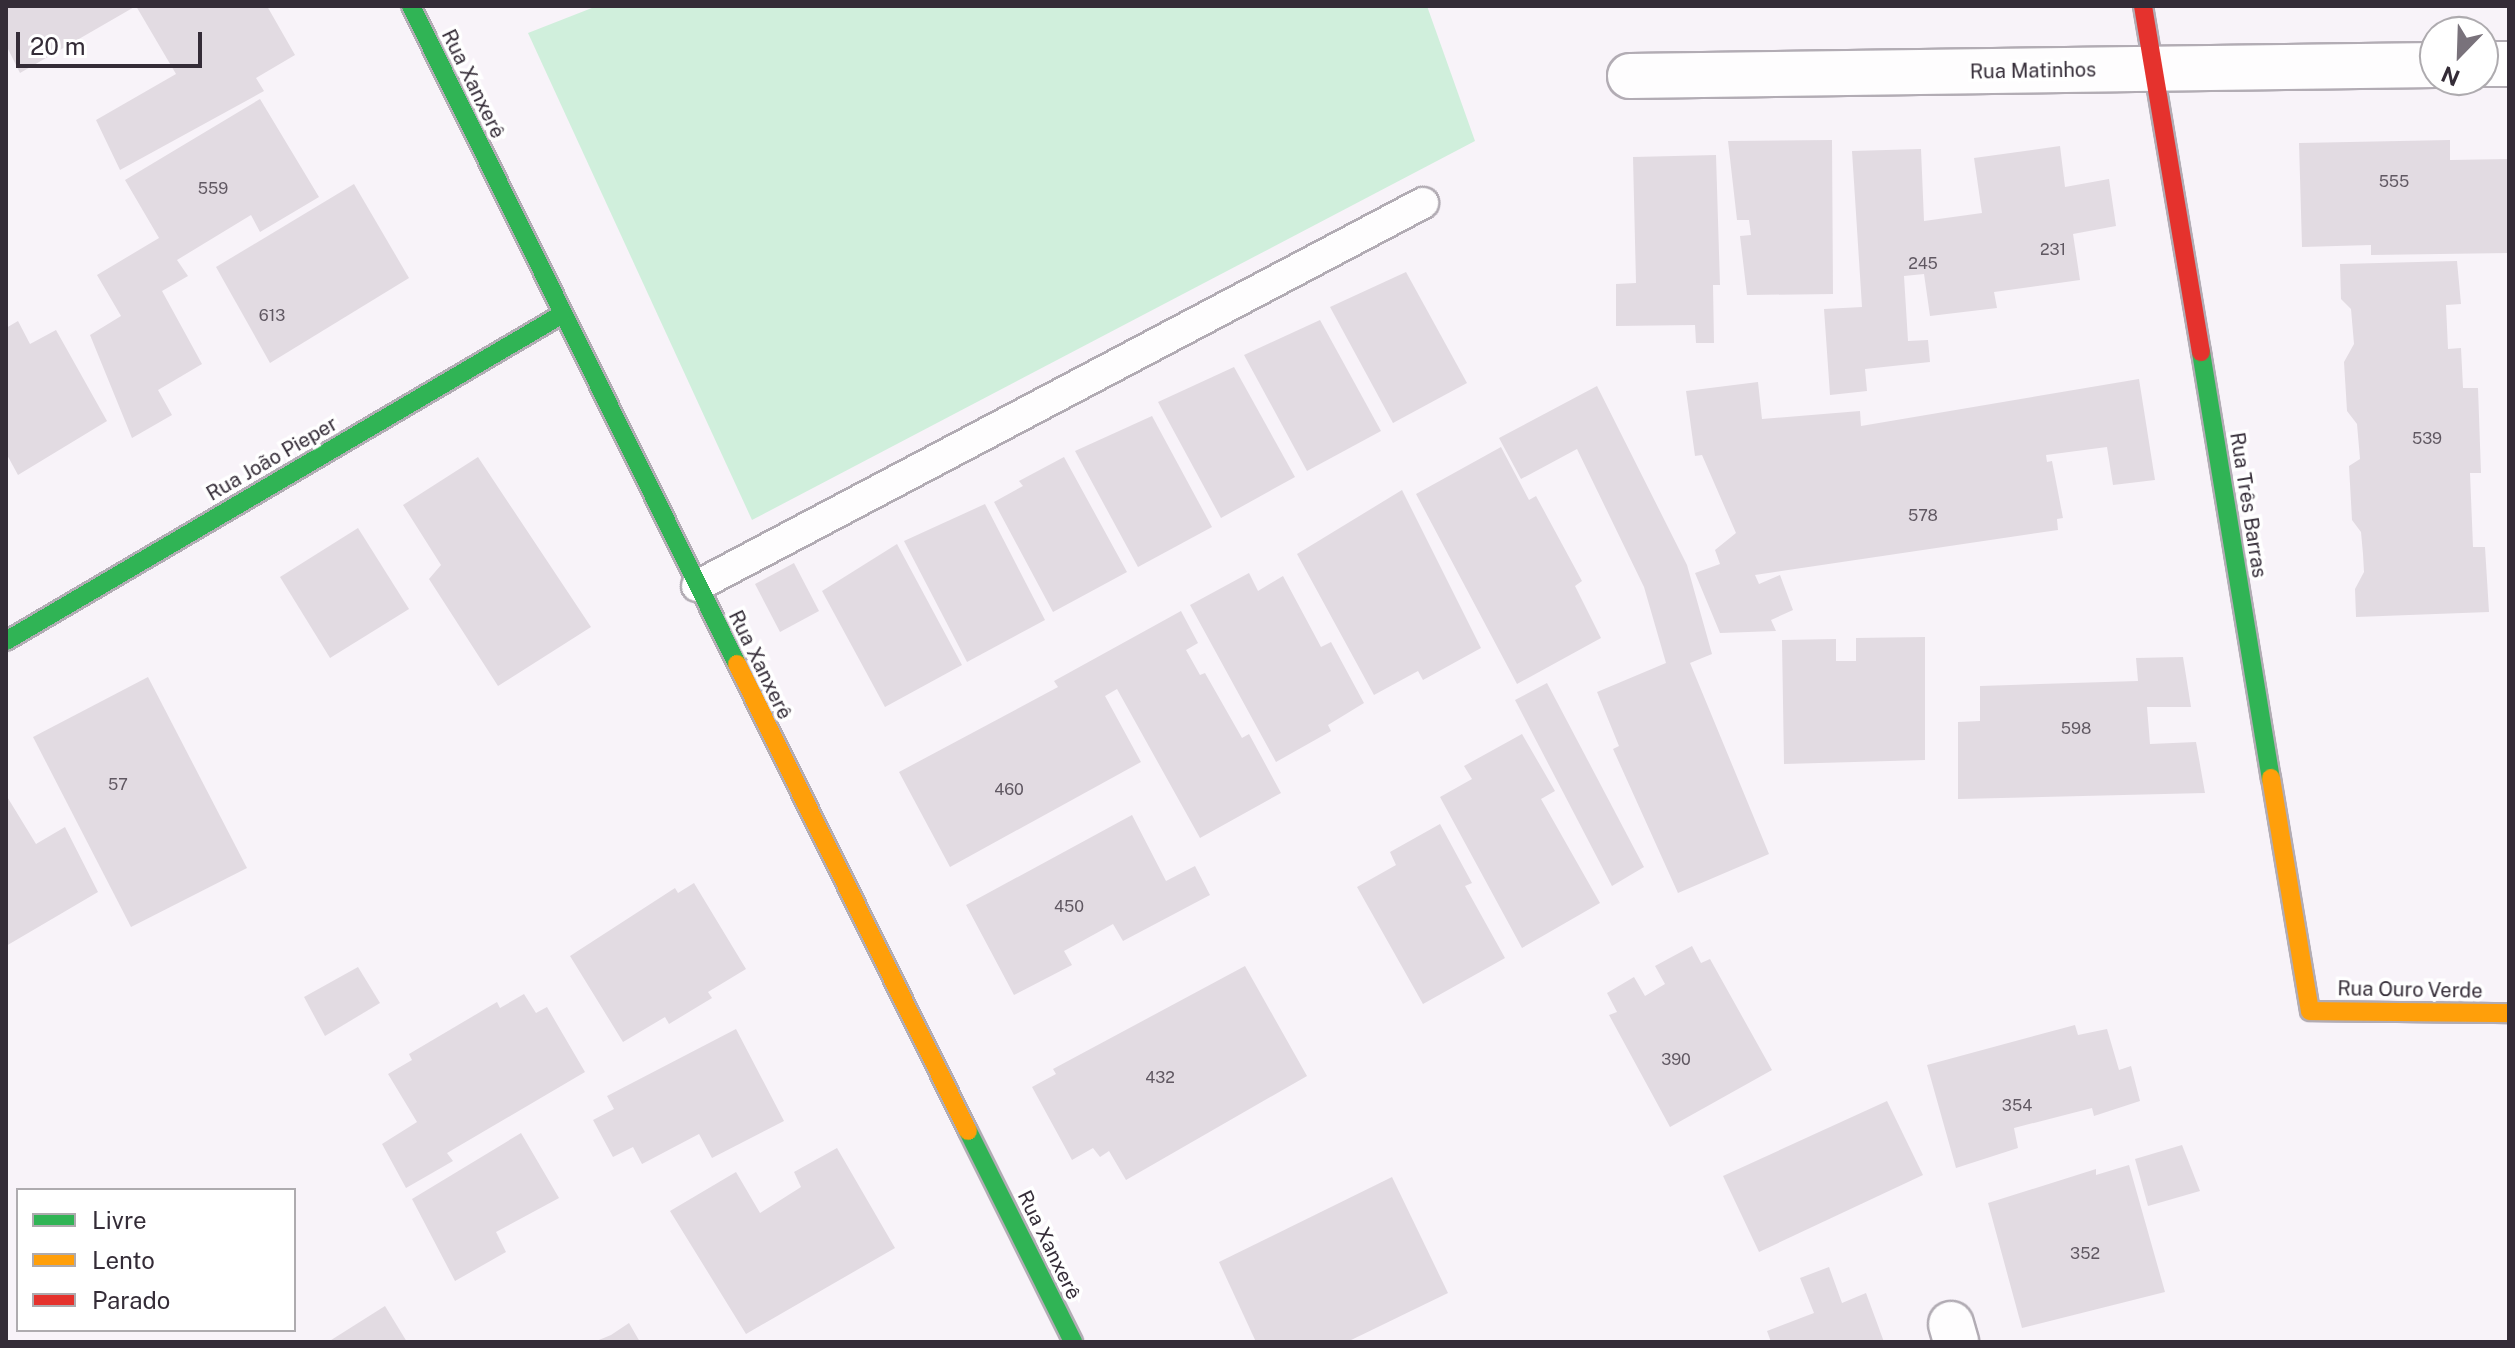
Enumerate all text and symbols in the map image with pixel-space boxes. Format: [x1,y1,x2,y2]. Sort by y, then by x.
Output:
scale bar [20,16,206,66]
north arrow [2419,16,2499,96]
street label: Rua Xanxerê [436,26,510,142]
text: 20 m [30,32,86,60]
street label: Rua Matinhos [1970,58,2096,84]
text: N [2437,61,2463,92]
house number: 555 [2379,172,2409,192]
house number: 559 [198,179,228,199]
house number: 231 [2040,240,2066,260]
house number: 245 [1908,254,1938,274]
house number: 613 [259,306,285,326]
street label: Rua João Pieper [202,412,342,506]
house number: 539 [2412,429,2442,449]
street label: Rua Três Barras [2225,431,2271,579]
house number: 578 [1908,506,1938,526]
street label: Rua Xanxerê [723,607,797,723]
house number: 598 [2061,719,2091,739]
house number: 57 [108,775,128,795]
house number: 460 [994,780,1024,800]
house number: 450 [1054,897,1084,917]
street label: Rua Ouro Verde [2337,977,2483,1003]
house number: 390 [1661,1050,1691,1070]
house number: 432 [1145,1068,1175,1088]
house number: 354 [2002,1096,2032,1116]
street label: Rua Xanxerê [1012,1187,1086,1303]
legend [16,1188,296,1332]
text: Livre [92,1206,147,1234]
house number: 352 [2070,1244,2100,1264]
text: Lento [92,1246,155,1274]
text: Parado [92,1286,170,1314]

